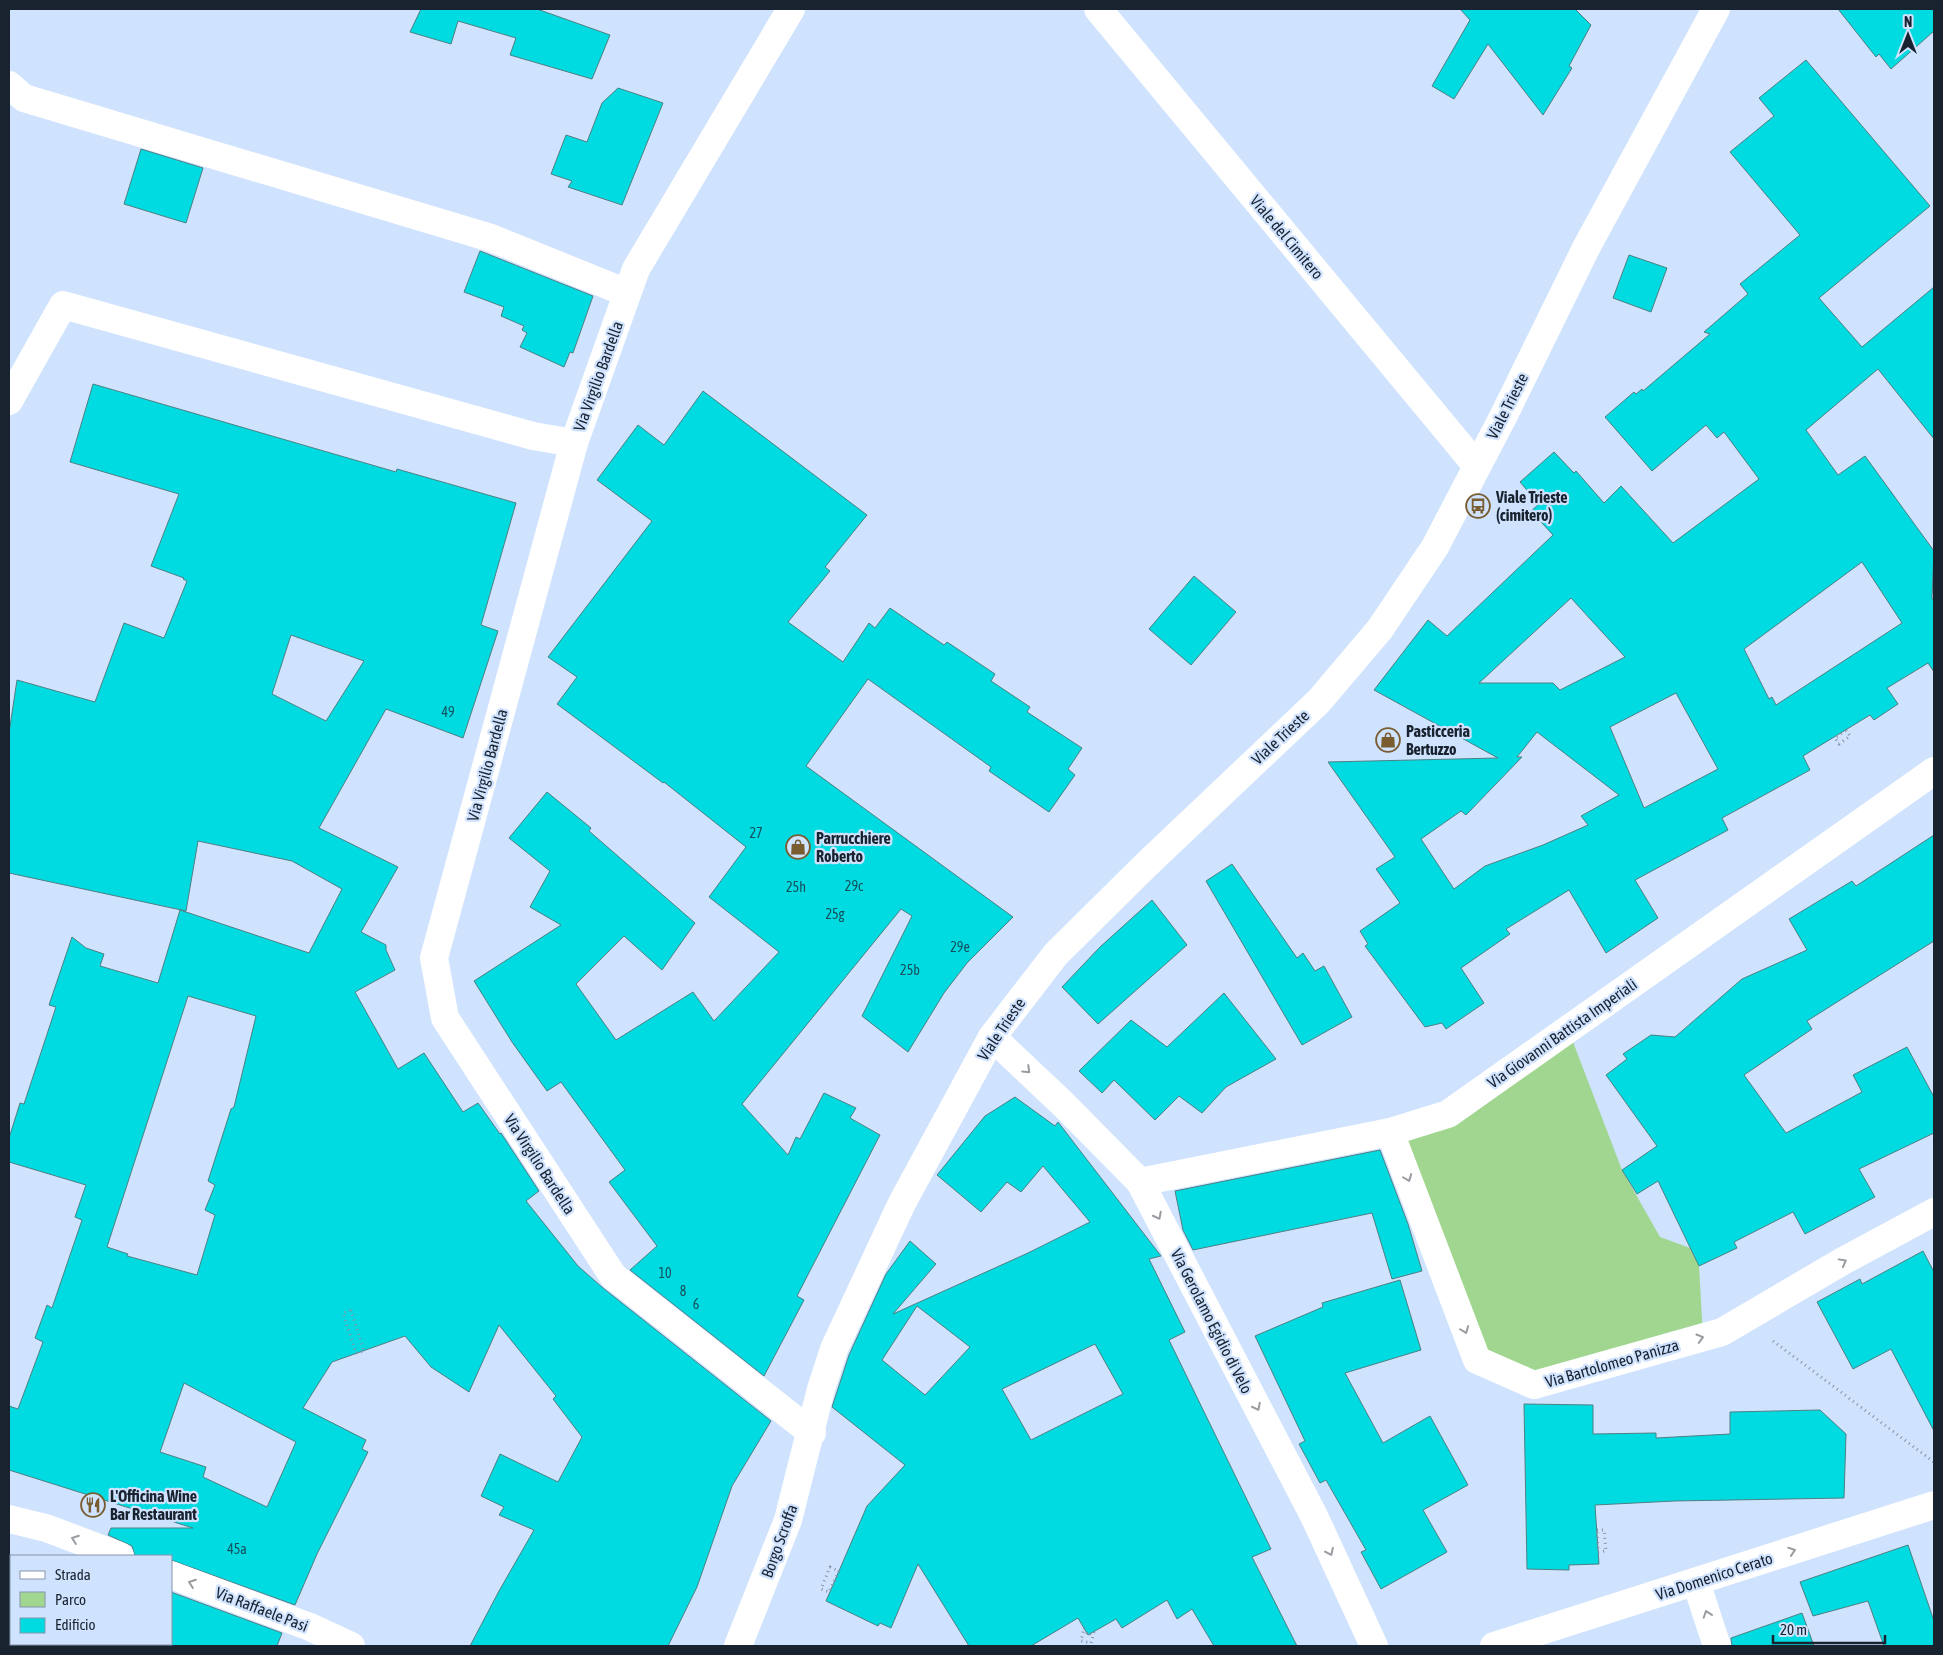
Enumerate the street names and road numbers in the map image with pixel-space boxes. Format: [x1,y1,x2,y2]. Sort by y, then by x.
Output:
street label: Viale del Cimitero [1247,191,1327,283]
street label: Via Virgilio Bardella [570,319,627,434]
street label: Viale Trieste [1483,370,1531,442]
street label: Viale Trieste [1248,706,1312,768]
street label: Via Virgilio Bardella [463,707,512,823]
street label: Via Giovanni Battista Imperiali [1484,975,1641,1092]
street label: Viale Trieste [974,994,1028,1064]
street label: Via Virgilio Bardella [500,1111,579,1218]
street label: Via Gerolamo Egidio di Velo [1167,1246,1256,1397]
street label: Via Bartolomeo Panizza [1543,1335,1681,1391]
street label: Borgo Scroffa [757,1502,801,1580]
street label: Via Domenico Cerato [1653,1549,1775,1603]
street label: Via Raffaele Pasi [213,1583,311,1635]

